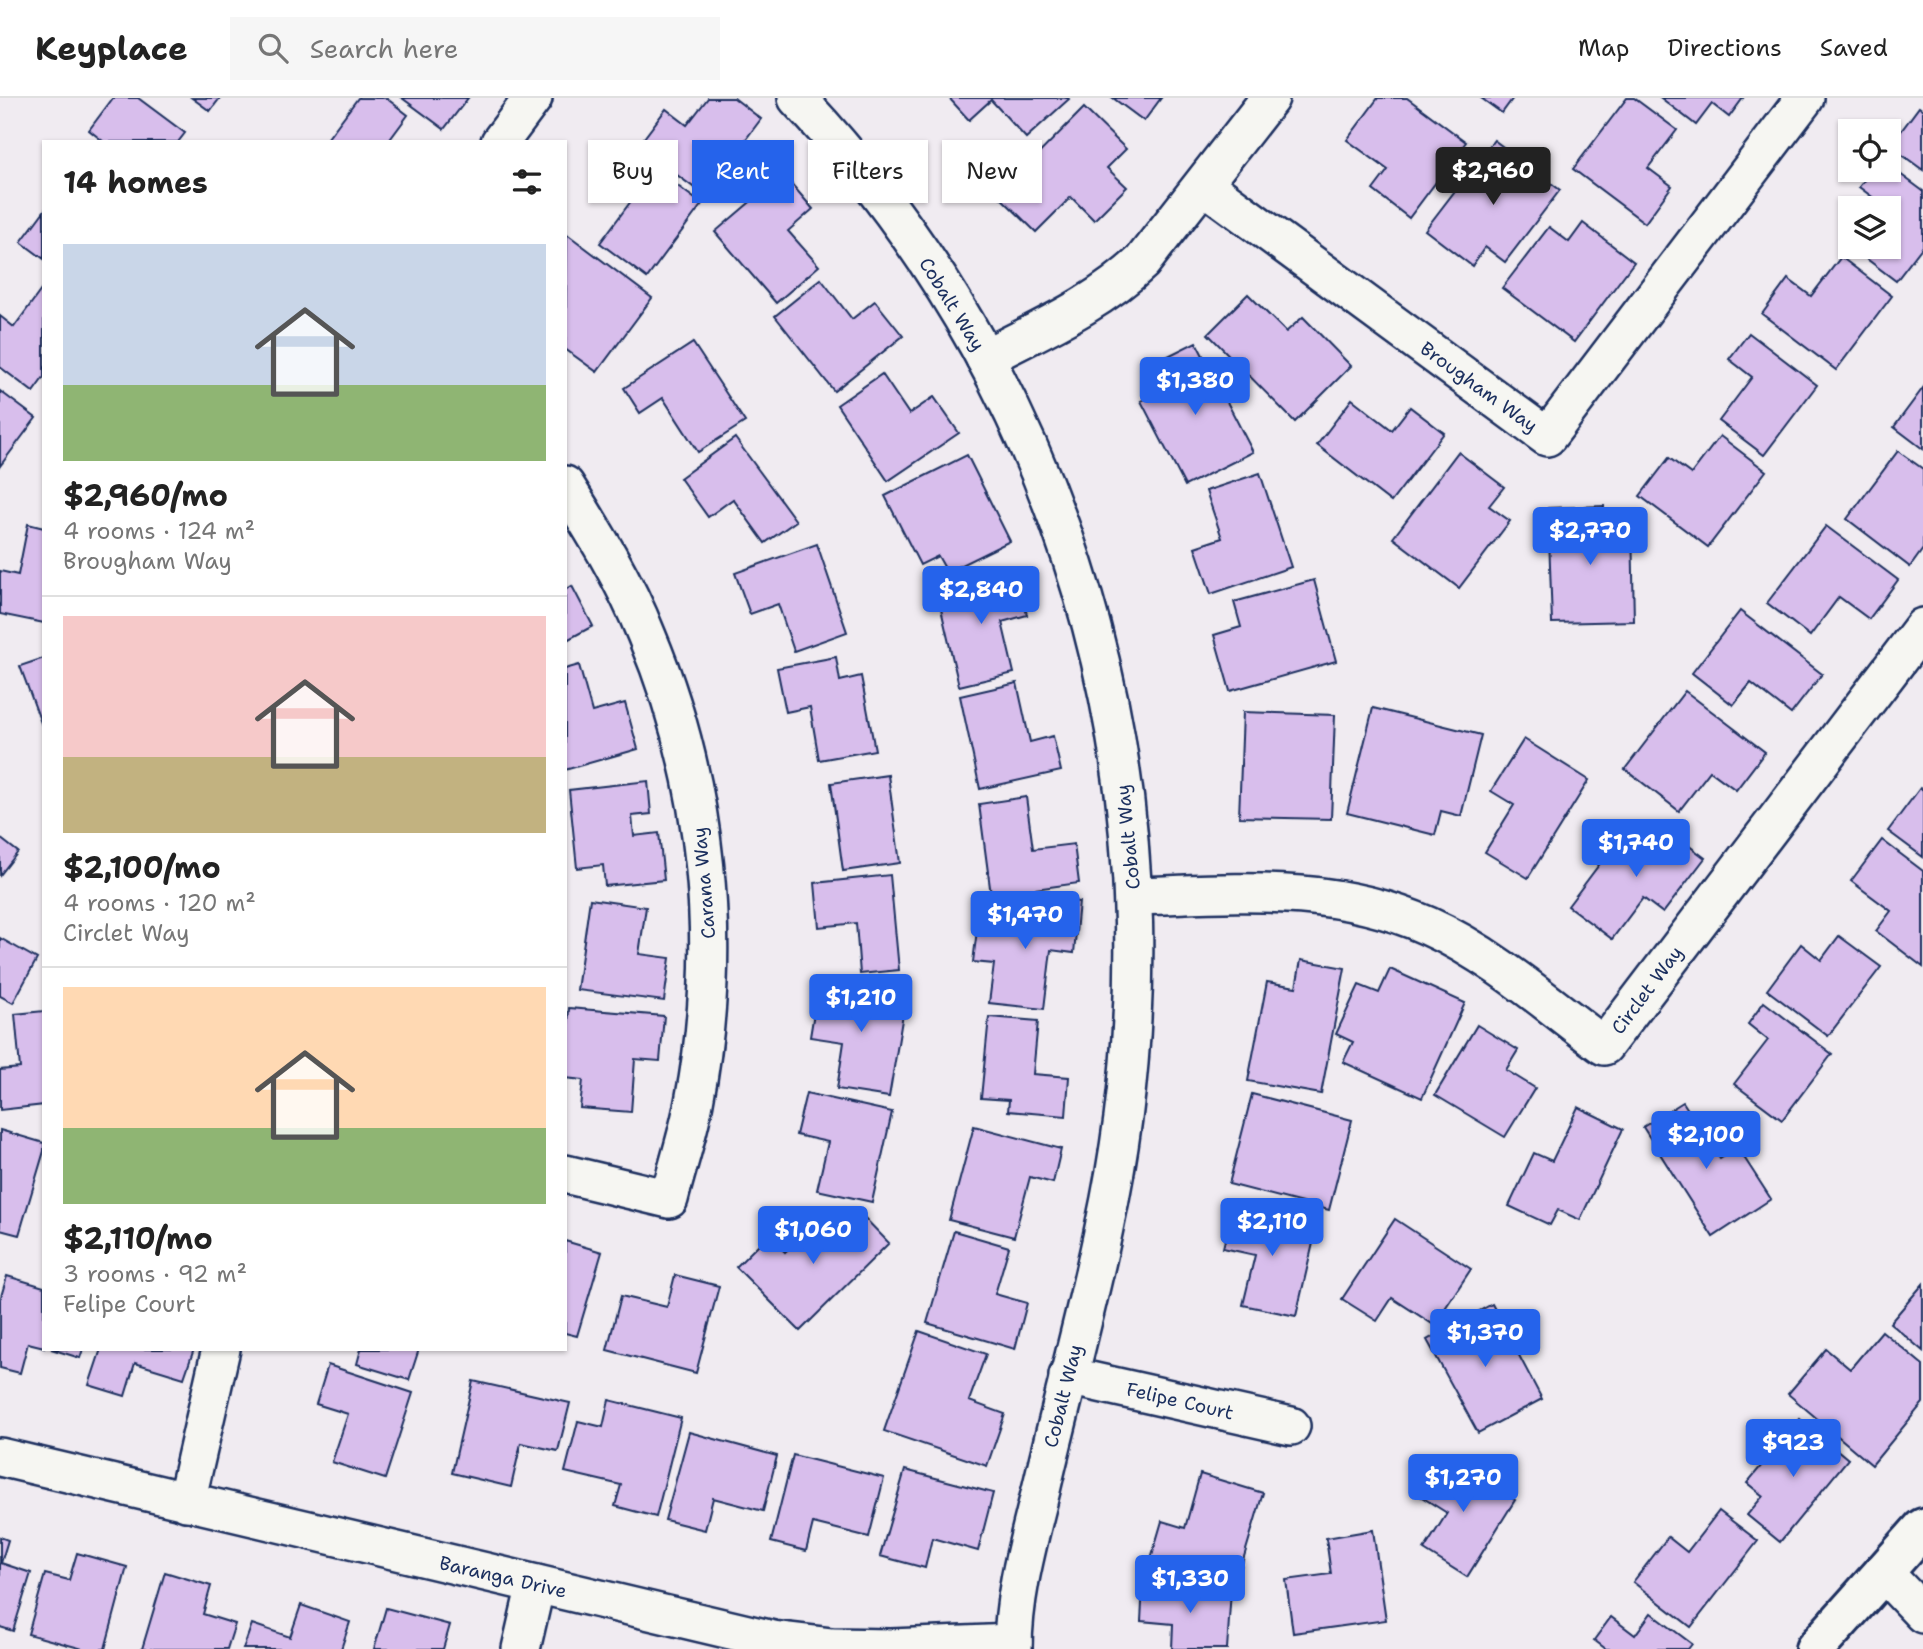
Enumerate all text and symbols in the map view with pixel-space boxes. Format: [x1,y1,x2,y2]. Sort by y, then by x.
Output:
search box [230,17,720,80]
text: Keyplace [35,26,188,71]
icon: search [254,29,292,67]
text: Search here [310,31,458,66]
text: Map [1578,32,1629,64]
text: Directions [1667,32,1782,64]
text: Saved [1820,32,1888,64]
map controls [1838,119,1901,259]
button: locate [1838,119,1901,182]
chip: Buy [588,140,678,203]
chip: Rent [692,140,794,203]
chip: Filters [808,140,928,203]
chip: New [942,140,1042,203]
pin: $2,960 [1436,148,1550,207]
text: $2,960 [1452,155,1534,185]
text: 14 homes [63,162,208,203]
icon: filters [508,163,546,201]
button: layers [1838,196,1901,259]
street label: Cobalt Way [913,253,991,355]
icon: home [242,289,368,415]
street label: Brougham Way [1415,336,1543,438]
pin: $1,380 [1138,358,1252,417]
text: $1,380 [1156,365,1234,395]
text: $2,960/mo [63,475,228,516]
pin: $2,770 [1533,508,1647,567]
text: $2,770 [1549,515,1631,545]
text: 4 rooms · 124 m² [63,516,255,546]
text: Brougham Way [63,546,232,576]
pin: $2,840 [924,566,1038,626]
text: $2,840 [938,574,1024,604]
icon: home [242,661,368,787]
street label: Cobalt Way [1110,783,1146,891]
pin: $1,740 [1579,820,1693,879]
street label: Carana Way [687,826,721,940]
text: $1,740 [1598,827,1674,857]
text: $2,100/mo [63,847,221,888]
text: 4 rooms · 120 m² [63,888,256,918]
pin: $1,470 [968,892,1082,951]
text: $1,470 [987,899,1063,929]
text: Circlet Way [63,918,190,948]
street label: Circlet Way [1606,941,1688,1039]
pin: $1,210 [804,974,918,1034]
text: $1,210 [825,982,897,1012]
icon: home [242,1032,368,1158]
pin: $2,100 [1649,1112,1763,1171]
text: $2,100 [1667,1119,1745,1149]
pin: $2,110 [1215,1198,1329,1258]
pin: $1,060 [756,1206,870,1266]
text: $2,110 [1236,1206,1308,1236]
text: $1,060 [774,1214,852,1244]
text: $2,110/mo [63,1218,213,1259]
text: 3 rooms · 92 m² [63,1259,247,1289]
text: Felipe Court [63,1289,196,1319]
pin: $1,370 [1428,1310,1542,1369]
text: $1,370 [1446,1317,1524,1347]
street label: Cobalt Way [1038,1342,1088,1450]
street label: Felipe Court [1124,1377,1236,1425]
pin: $923 [1752,1420,1834,1479]
text: $923 [1762,1427,1824,1457]
pin: $1,270 [1406,1454,1520,1514]
text: $1,270 [1424,1462,1502,1492]
street label: Baranga Drive [437,1550,569,1604]
pin: $1,330 [1133,1556,1247,1615]
text: $1,330 [1151,1563,1229,1593]

